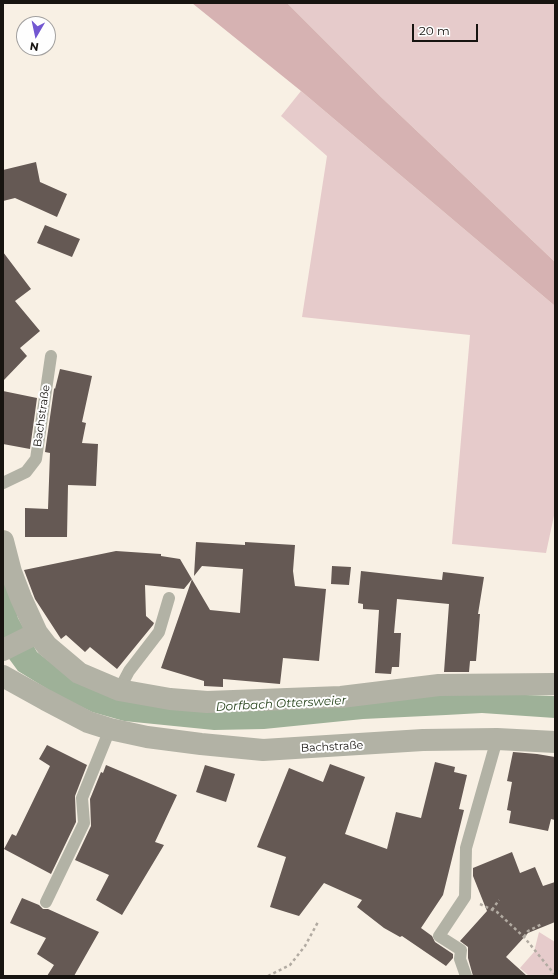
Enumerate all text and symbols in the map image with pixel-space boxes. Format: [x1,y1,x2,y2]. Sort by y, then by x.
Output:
north arrow [16,16,56,56]
scale bar [414,16,480,42]
text: 20 m [419,23,450,38]
text: N [29,39,40,54]
street label: Bachstraße [31,384,53,448]
water label: Dorfbach Ottersweier [215,693,347,715]
street label: Bachstraße [300,739,364,755]

